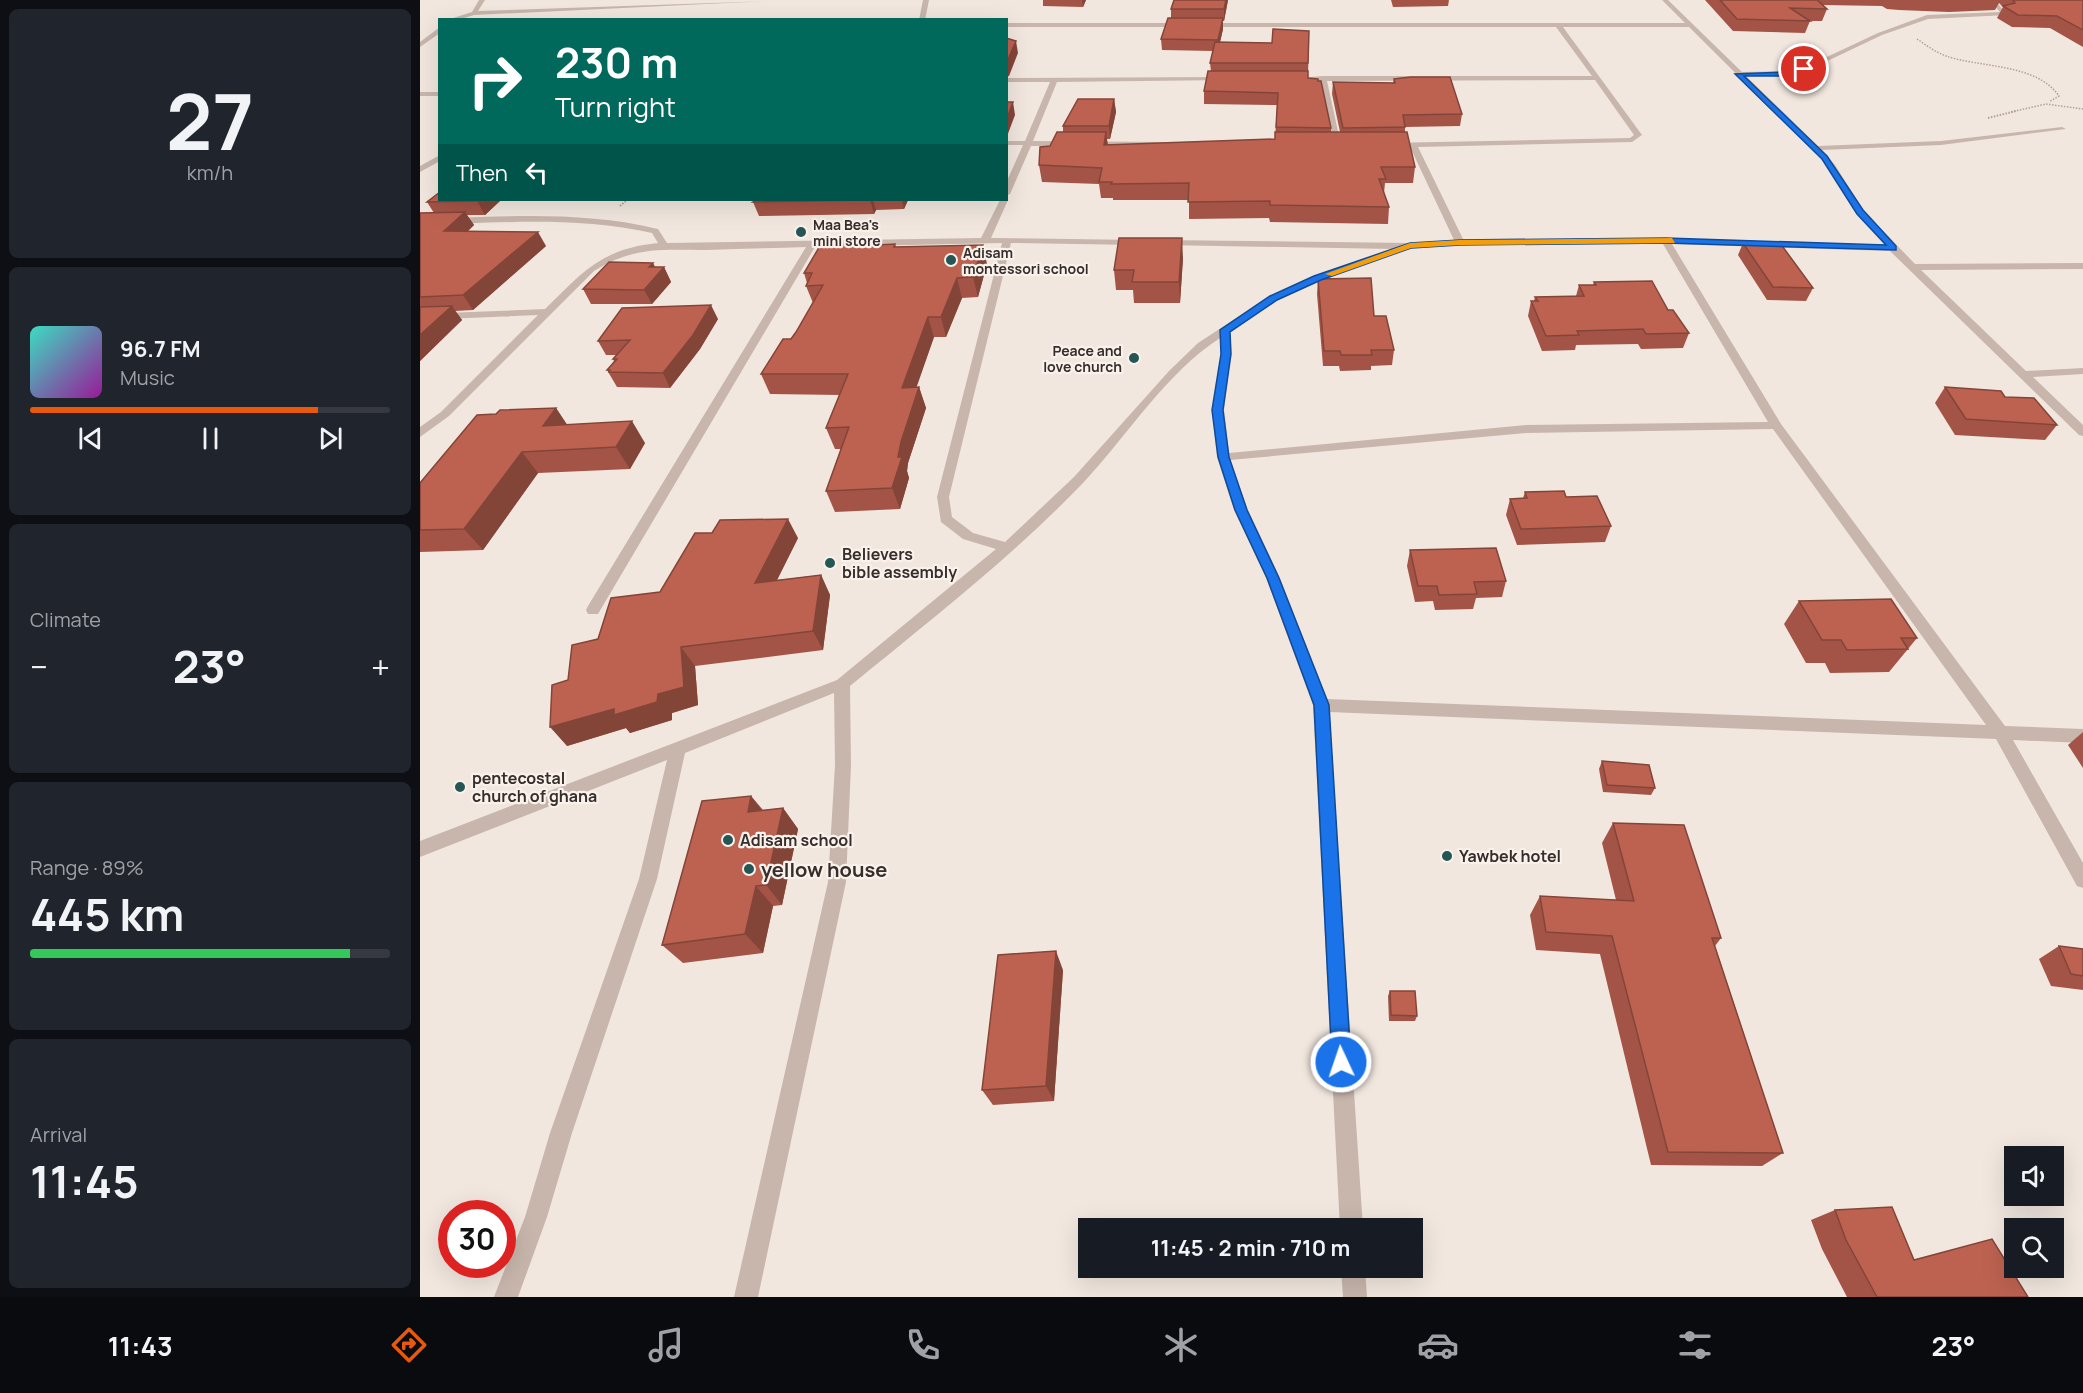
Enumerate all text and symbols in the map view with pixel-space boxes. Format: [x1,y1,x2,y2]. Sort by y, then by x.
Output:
text: 230 m [555,33,678,91]
icon: right [456,42,534,120]
pin [1778,43,1829,94]
icon: arrive [1787,52,1820,85]
text: 27 [166,67,254,173]
text: Turn right [555,88,676,125]
icon: left [520,156,553,189]
text: Then [456,158,508,188]
text: km/h [187,159,233,186]
place label: Maa Bea's mini store [813,215,881,250]
marker: Maa Bea's mini store [794,225,808,239]
place label: Adisam montessori school [963,243,1089,278]
marker: Adisam montessori school [944,253,958,267]
text: 96.7 FM [120,334,201,364]
place label: Peace and love church [1043,341,1122,376]
marker: Peace and love church [1127,351,1141,365]
text: Music [120,364,175,391]
icon: previous [74,422,107,455]
icon: pause [194,422,227,455]
icon: next [314,422,347,455]
place label: Believers bible assembly [842,543,957,583]
marker: Believers bible assembly [823,556,837,570]
text: Climate [30,606,101,633]
text: 23° [173,635,246,697]
text: − [30,644,48,689]
text: + [371,644,390,689]
place label: pentecostal church of ghana [472,767,597,807]
marker: pentecostal church of ghana [453,780,467,794]
place label: Adisam school [740,829,853,851]
marker: Adisam school [721,833,735,847]
place label: Yawbek hotel [1459,845,1561,867]
marker: Yawbek hotel [1440,849,1454,863]
text: Range · 89% [30,854,144,881]
place label: yellow house [761,856,887,883]
marker: yellow house [742,862,756,876]
text: 445 km [30,883,184,945]
position arrow [1309,1030,1373,1094]
text: Arrival [30,1121,87,1148]
map controls [2004,1146,2064,1278]
button: sound [2004,1146,2064,1206]
text: 11:45 [30,1150,139,1212]
speed limit sign: 30 [438,1200,516,1278]
button: search [2004,1218,2064,1278]
text: 11:45 · 2 min · 710 m [1151,1233,1350,1263]
icon: directions [388,1324,430,1366]
icon: music [645,1324,687,1366]
icon: phone [902,1324,944,1366]
icon: climate [1160,1324,1202,1366]
icon: car [1417,1324,1459,1366]
icon: filters [1674,1324,1716,1366]
text: 11:43 [108,1327,173,1364]
text: 23° [1931,1327,1975,1364]

